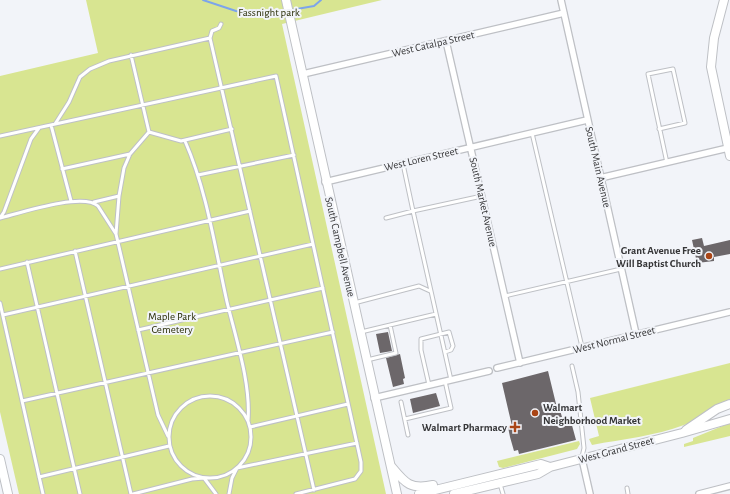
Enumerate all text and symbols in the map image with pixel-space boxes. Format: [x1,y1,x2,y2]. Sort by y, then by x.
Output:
park label: Fassnight park [238,7,300,18]
street label: West Catalpa Street [391,29,476,59]
street label: South Main Avenue [583,125,613,209]
street label: West Loren Street [383,145,460,173]
street label: South Market Avenue [467,156,499,248]
street label: South Campbell Avenue [323,196,357,298]
place label: Grant Avenue Free Will Baptist Church [616,245,701,269]
marker: Grant Avenue Free Will Baptist Church [704,251,714,261]
park label: Maple Park Cemetery [148,311,196,335]
street label: West Normal Street [572,324,657,356]
place label: Walmart Neighborhood Market [543,402,641,426]
marker: Walmart Neighborhood Market [530,408,540,418]
place label: Walmart Pharmacy [422,422,507,433]
marker: Walmart Pharmacy [510,422,520,432]
street label: West Grand Street [577,435,655,465]

